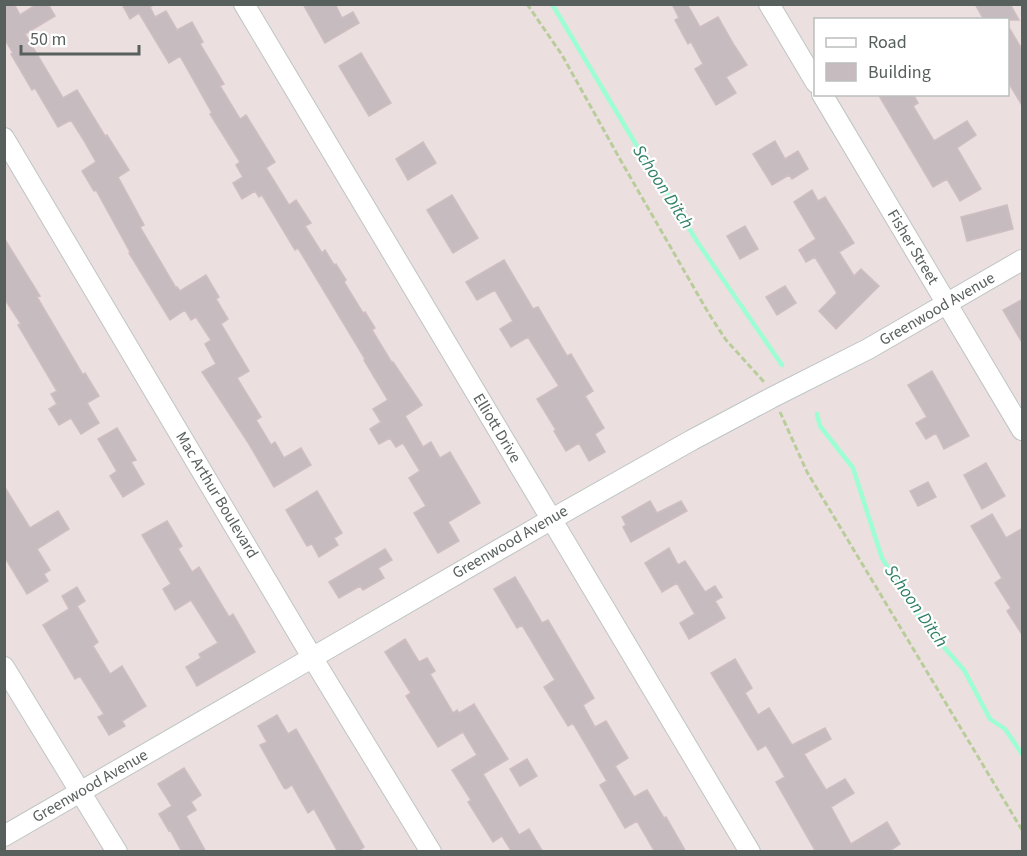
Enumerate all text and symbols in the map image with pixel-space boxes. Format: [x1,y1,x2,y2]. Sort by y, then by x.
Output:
scale bar [21,18,140,56]
legend [814,18,1009,96]
text: 50 m [30,27,66,52]
text: Road [868,30,907,55]
text: Building [868,60,931,85]
water label: Schoon Ditch [626,140,700,234]
street label: Fisher Street [882,205,944,289]
street label: Greenwood Avenue [875,267,999,351]
street label: Elliott Drive [468,389,526,467]
street label: Mac Arthur Boulevard [170,427,264,563]
street label: Greenwood Avenue [448,500,572,584]
water label: Schoon Ditch [878,560,954,652]
street label: Greenwood Avenue [28,744,152,828]

